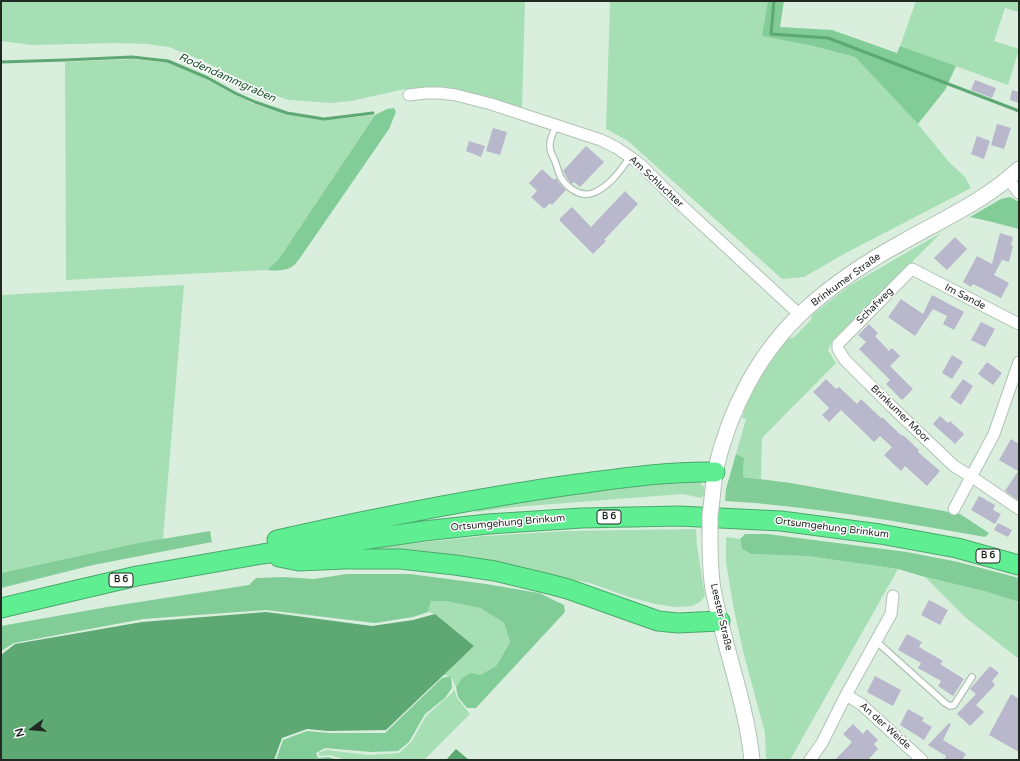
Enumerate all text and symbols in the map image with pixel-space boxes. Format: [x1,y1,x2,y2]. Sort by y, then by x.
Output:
water label: Rodendammgraben [176,51,278,105]
street label: Am Schluchter [626,154,686,210]
street label: Brinkumer Straße [809,251,883,309]
street label: Im Sande [943,282,987,312]
street label: Schafweg [854,285,896,327]
street label: Brinkumer Moor [868,383,932,445]
road number: B 6 [597,510,621,524]
street label: Ortsumgehung Brinkum [450,512,566,534]
street label: Ortsumgehung Brinkum [774,515,890,541]
road number: B 6 [976,549,1000,563]
road number: B 6 [109,573,133,587]
street label: Leester Straße [707,582,735,652]
street label: An der Weide [857,700,913,752]
north arrow [12,709,52,749]
text: N [13,726,27,738]

